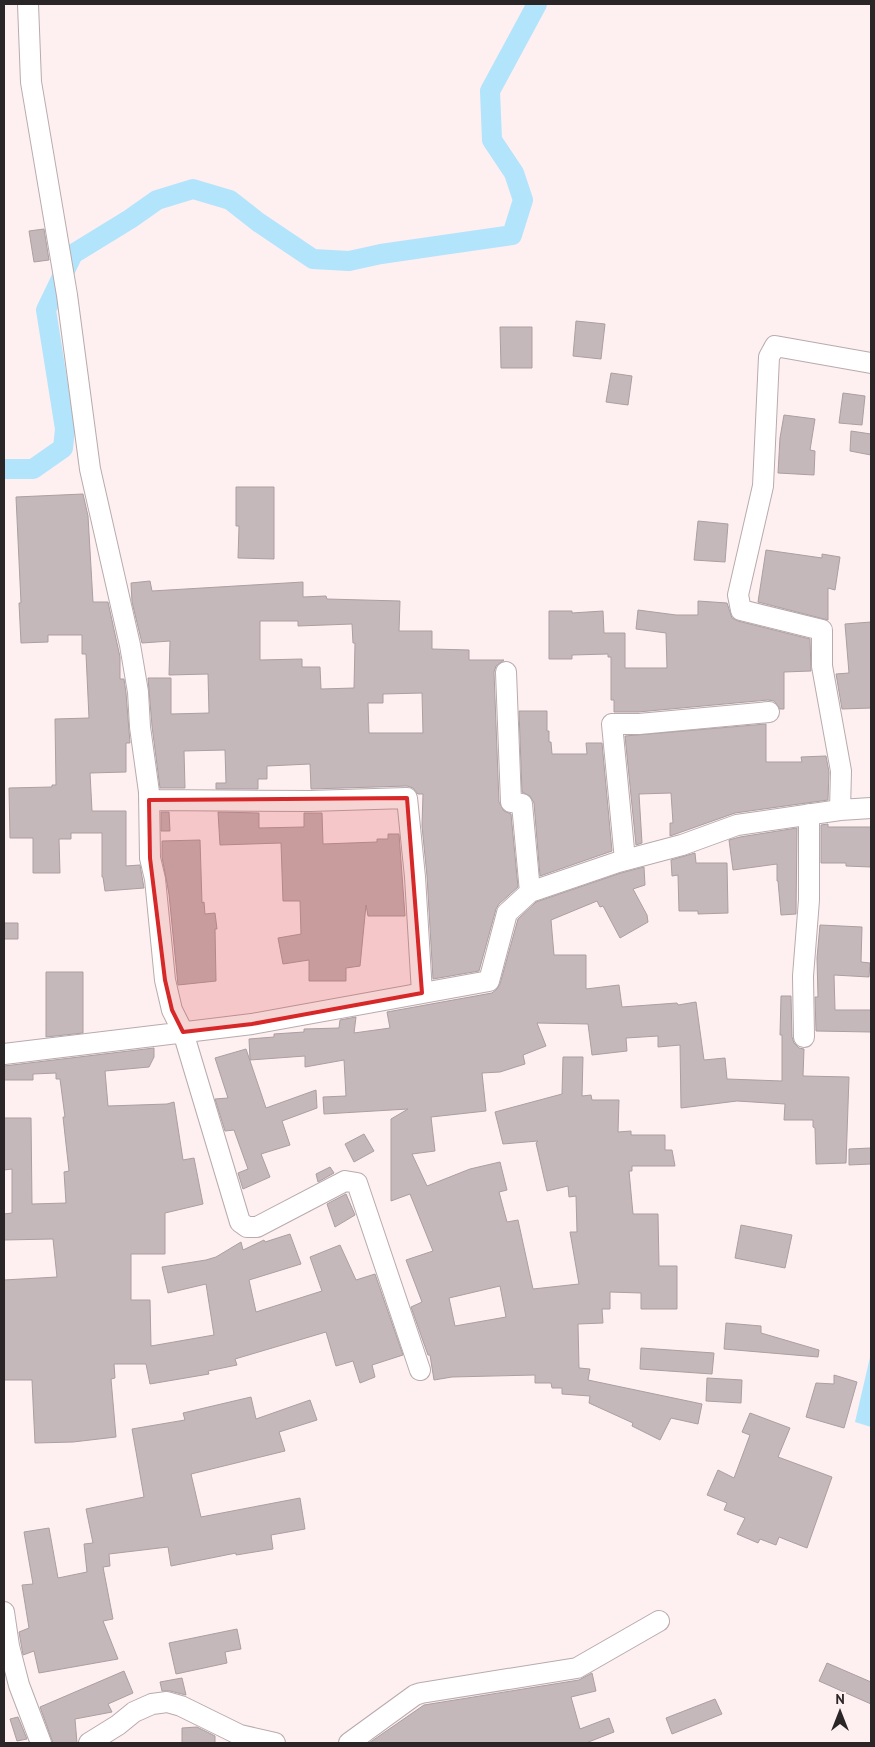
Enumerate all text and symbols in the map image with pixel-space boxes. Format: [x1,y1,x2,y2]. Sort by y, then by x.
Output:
north arrow [815,1687,865,1737]
text: N [835,1690,845,1708]

